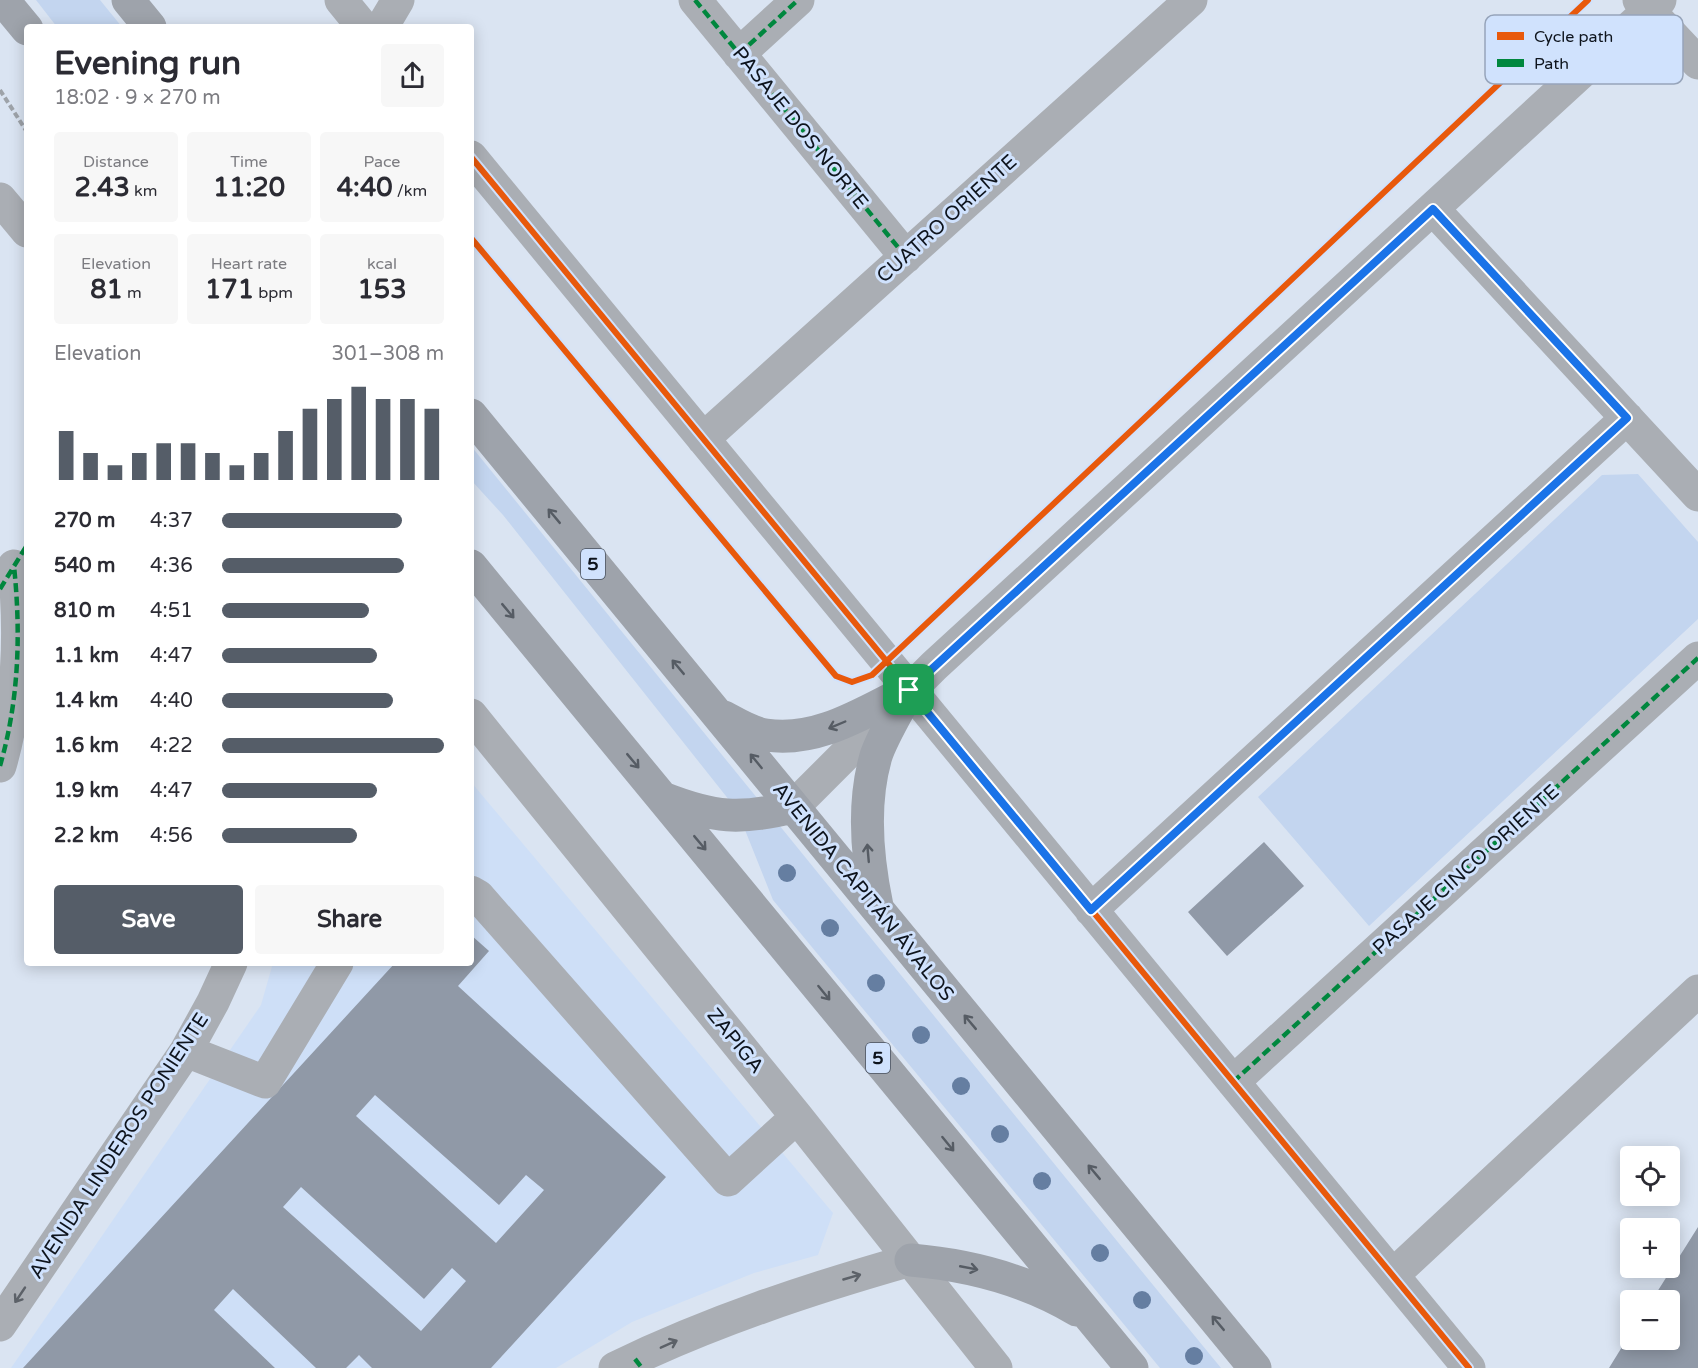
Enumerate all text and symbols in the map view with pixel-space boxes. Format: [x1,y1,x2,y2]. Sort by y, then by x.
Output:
legend [1485,15,1683,84]
text: Cycle path [1534,27,1613,47]
street label: PASAJE DOS NORTE [727,42,873,214]
text: Evening run [54,44,241,83]
button: share [381,44,444,107]
text: Path [1534,54,1569,74]
text: 18:02 · 9 × 270 m [54,86,221,110]
street label: CUATRO ORIENTE [872,150,1022,288]
text: Distance [83,152,149,172]
text: Time [230,152,268,172]
text: Pace [364,152,400,172]
text: 2.43 [75,172,130,203]
text: 11:20 [213,172,285,203]
text: 4:40 [337,172,393,203]
text: km [130,181,157,201]
text: /km [393,181,427,201]
text: Elevation [81,254,151,274]
text: Heart rate [211,254,287,274]
text: kcal [367,254,397,274]
text: 81 [90,274,123,305]
text: 171 [205,274,254,305]
text: 153 [358,274,406,305]
text: m [123,283,142,303]
text: bpm [254,283,293,303]
text: Elevation [54,342,141,366]
text: 301–308 m [331,342,444,366]
one-way arrow [548,508,561,524]
text: 270 m [54,509,115,533]
text: 4:37 [150,509,193,533]
road number: 5 [581,549,605,579]
text: 540 m [54,554,115,578]
text: 4:36 [150,554,193,578]
text: 810 m [54,599,115,623]
text: 4:51 [150,599,193,623]
one-way arrow [502,603,515,619]
text: 1.1 km [54,644,119,668]
text: 4:47 [150,644,193,668]
one-way arrow [672,659,685,675]
pin [883,664,934,715]
icon: arrive [892,673,925,706]
text: 1.4 km [54,689,118,713]
text: 4:40 [150,689,193,713]
one-way arrow [829,719,847,731]
text: 1.6 km [54,734,119,758]
text: 4:22 [150,734,193,758]
one-way arrow [626,753,639,769]
one-way arrow [749,754,763,769]
street label: AVENIDA CAPITÁN ÁVALOS [767,777,959,1006]
text: 1.9 km [54,779,119,803]
text: 4:47 [150,779,193,803]
street label: PASAJE CINCO ORIENTE [1368,780,1564,960]
text: 2.2 km [54,824,119,848]
text: 4:56 [150,824,193,848]
one-way arrow [694,835,707,851]
one-way arrow [862,844,873,864]
button: Save [54,885,243,954]
button: Share [255,885,444,954]
one-way arrow [818,985,831,1001]
street label: ZAPIGA [701,1004,769,1078]
street label: AVENIDA LINDEROS PONIENTE [24,1009,214,1283]
one-way arrow [963,1015,977,1030]
road number: 5 [866,1043,890,1073]
one-way arrow [941,1136,955,1151]
map controls [1620,1146,1680,1350]
button: locate [1620,1146,1680,1206]
one-way arrow [1087,1165,1101,1180]
button: + [1620,1218,1680,1278]
one-way arrow [958,1263,978,1274]
one-way arrow [842,1271,861,1282]
one-way arrow [14,1287,26,1303]
button: − [1620,1290,1680,1350]
one-way arrow [1211,1316,1225,1331]
one-way arrow [659,1338,677,1349]

